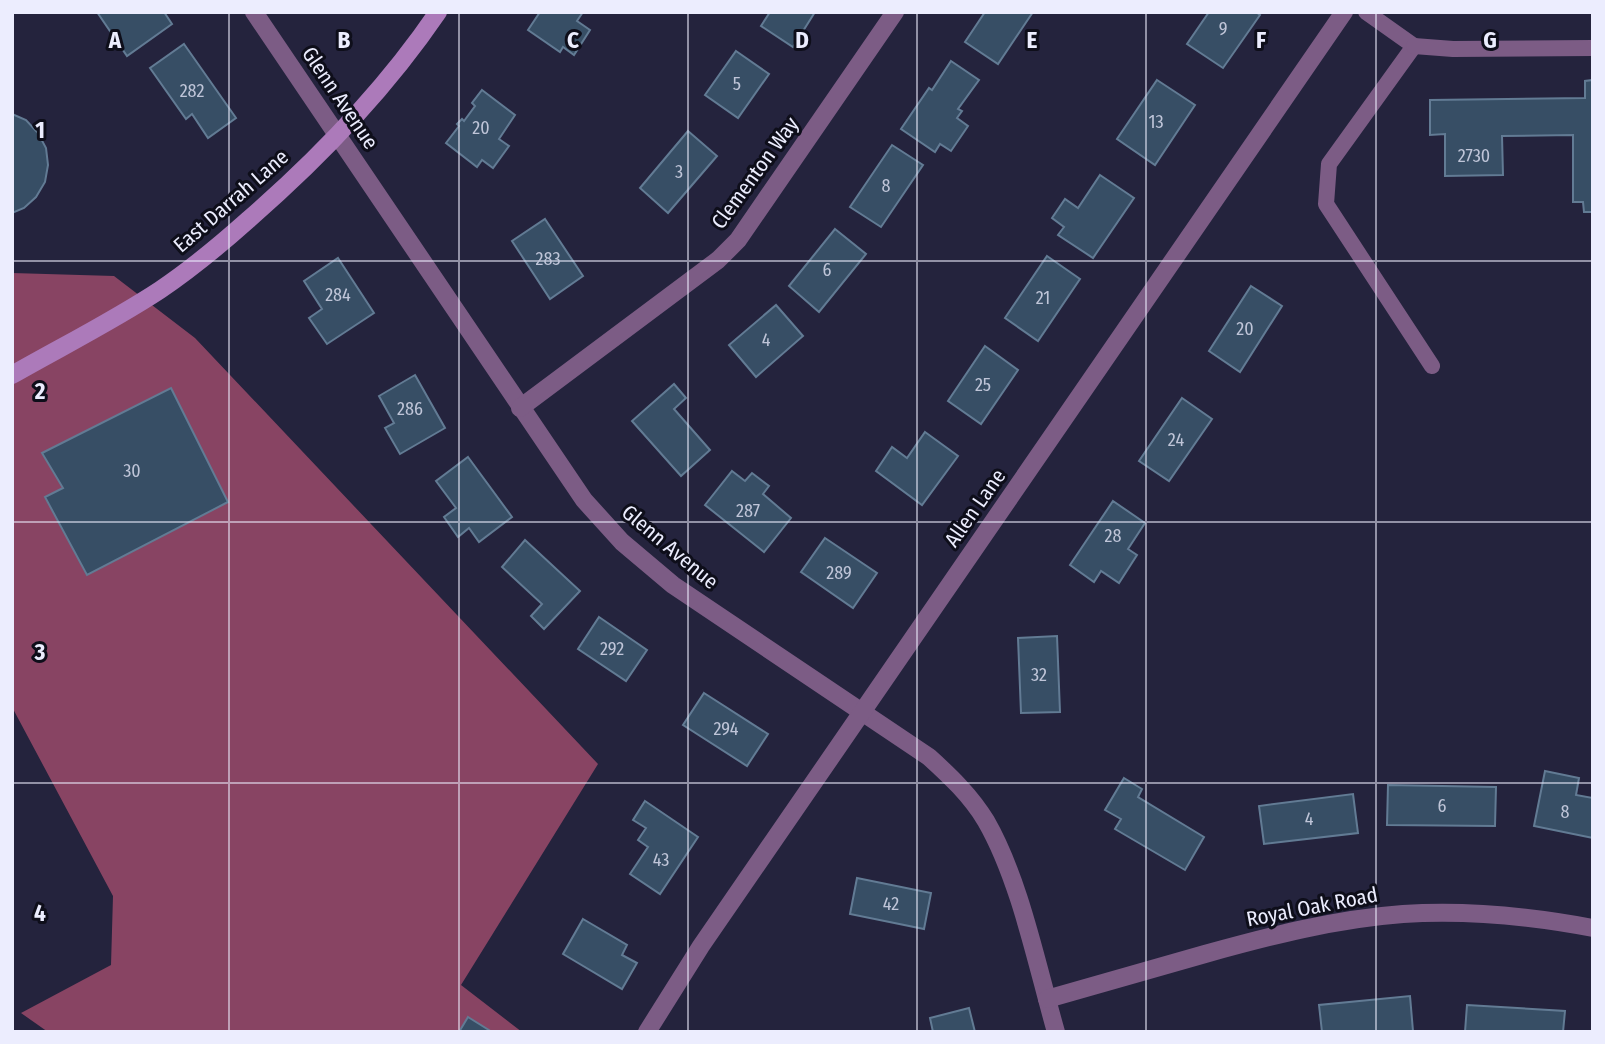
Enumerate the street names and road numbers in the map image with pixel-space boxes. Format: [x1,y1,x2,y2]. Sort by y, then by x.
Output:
street label: Glenn Avenue [296,42,384,154]
street label: Clementon Way [706,111,805,234]
street label: East Darrah Lane [168,144,294,258]
street label: Allen Lane [939,464,1011,552]
street label: Glenn Avenue [616,499,724,595]
street label: Royal Oak Road [1244,882,1380,932]

